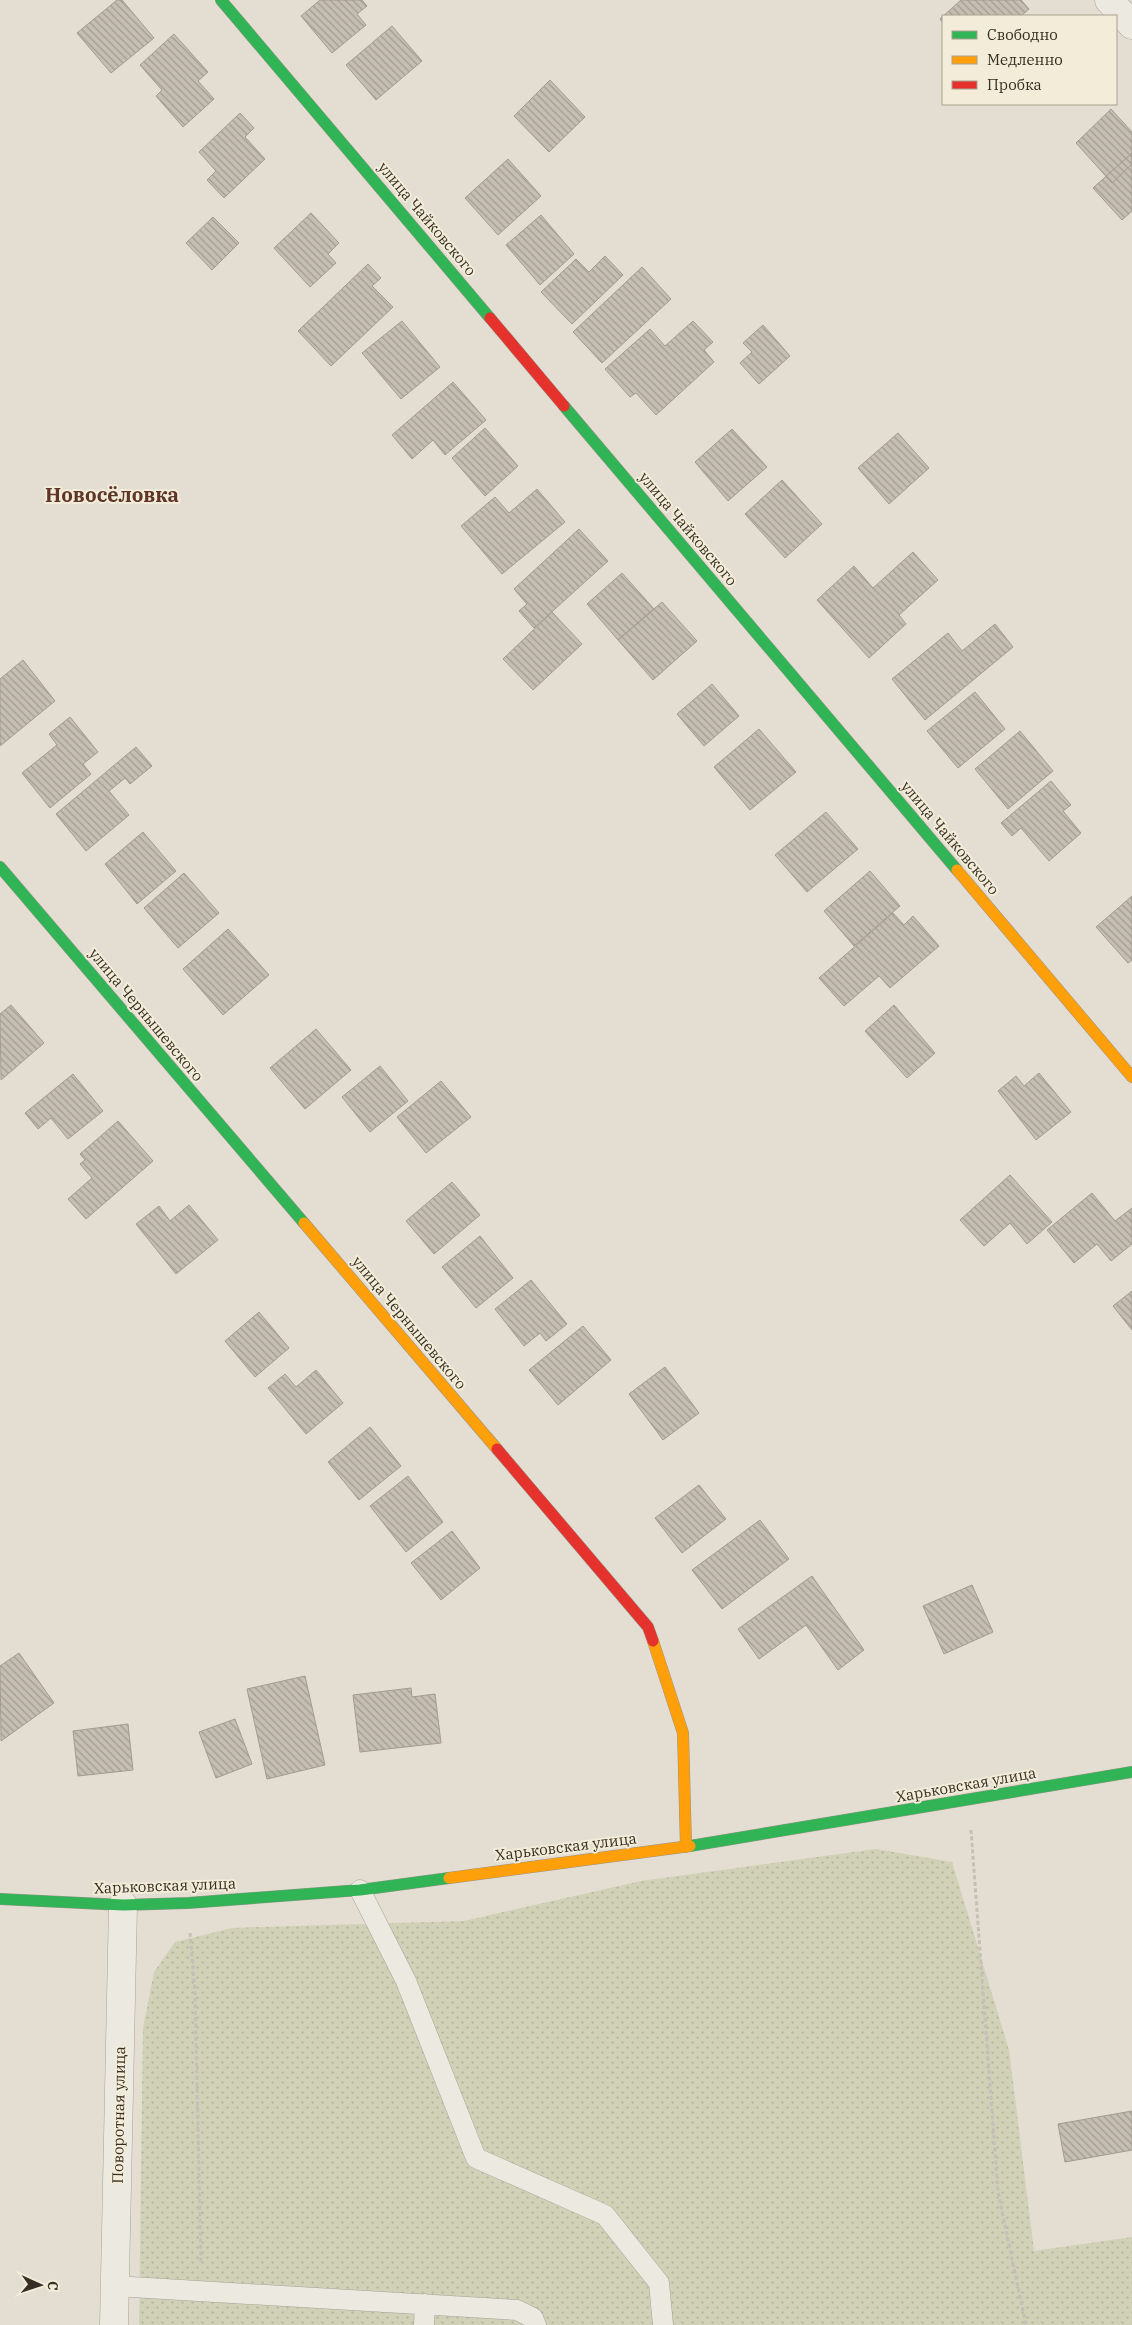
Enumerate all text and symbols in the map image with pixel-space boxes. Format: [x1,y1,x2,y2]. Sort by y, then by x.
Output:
legend [942,15,1117,105]
text: Свободно [987,25,1058,44]
text: Медленно [987,50,1063,69]
text: Пробка [987,75,1042,94]
street label: улица Чайковского [374,158,481,279]
street label: улица Чайковского [635,468,742,589]
district label: Новосёловка [45,481,179,508]
street label: улица Чайковского [897,777,1004,898]
street label: улица Чернышевского [85,944,208,1085]
street label: улица Чернышевского [348,1252,471,1393]
street label: Харьковская улица [894,1763,1038,1806]
street label: Харьковская улица [494,1828,638,1865]
street label: Харьковская улица [94,1874,236,1897]
street label: Поворотная улица [108,2046,129,2184]
north arrow [15,2260,65,2310]
text: С [44,2281,62,2291]

